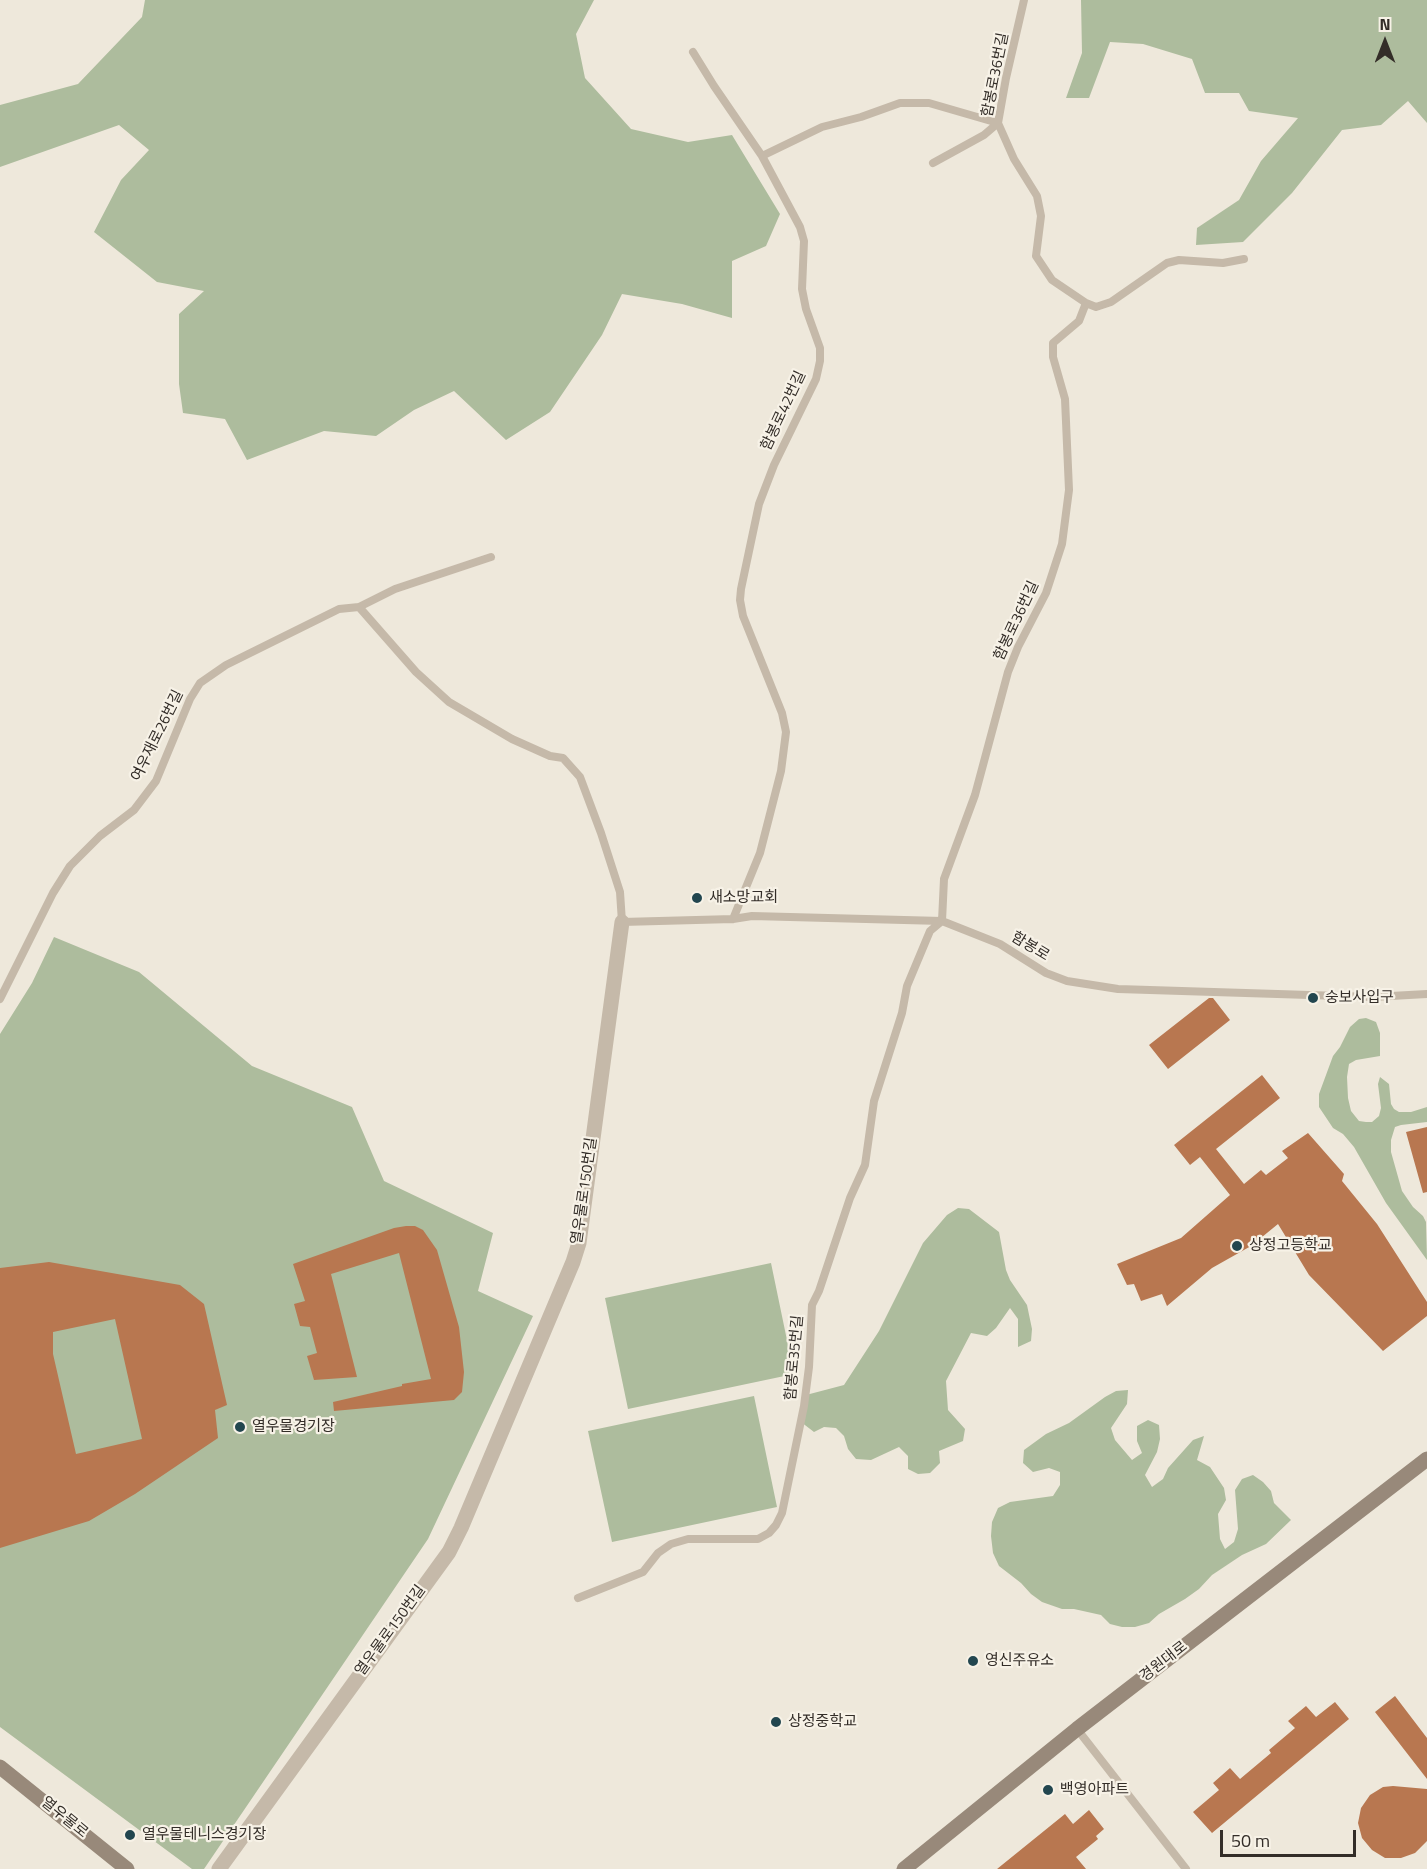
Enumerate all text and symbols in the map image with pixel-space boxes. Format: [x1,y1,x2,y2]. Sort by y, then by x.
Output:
north arrow [1355,12,1415,72]
text: N [1379,12,1391,36]
street label: 함봉로36번길 [979,31,1013,119]
street label: 함봉로42번길 [758,368,810,454]
street label: 함봉로36번길 [991,578,1043,664]
street label: 여우재로26번길 [128,687,188,785]
place label: 새소망교회 [709,889,778,907]
marker: 새소망교회 [690,891,704,905]
street label: 함봉로 [1008,929,1052,965]
place label: 숭보사입구 [1325,989,1394,1007]
marker: 숭보사입구 [1306,991,1320,1005]
street label: 열우물로150번길 [569,1136,601,1246]
place label: 상정고등학교 [1249,1237,1332,1255]
marker: 상정고등학교 [1230,1239,1244,1253]
street label: 함봉로35번길 [782,1314,808,1402]
place label: 열우물경기장 [252,1418,335,1436]
marker: 열우물경기장 [233,1420,247,1434]
street label: 열우물로150번길 [352,1582,430,1680]
street label: 경원대로 [1137,1638,1191,1686]
place label: 영신주유소 [985,1652,1054,1670]
marker: 영신주유소 [966,1654,980,1668]
place label: 상정중학교 [788,1713,857,1731]
marker: 상정중학교 [769,1715,783,1729]
place label: 백영아파트 [1060,1781,1129,1799]
marker: 백영아파트 [1041,1783,1055,1797]
street label: 열우물로 [37,1794,91,1842]
scale bar [1223,1818,1360,1856]
place label: 열우물테니스경기장 [142,1826,266,1844]
text: 50 m [1231,1827,1270,1854]
marker: 열우물테니스경기장 [123,1828,137,1842]

